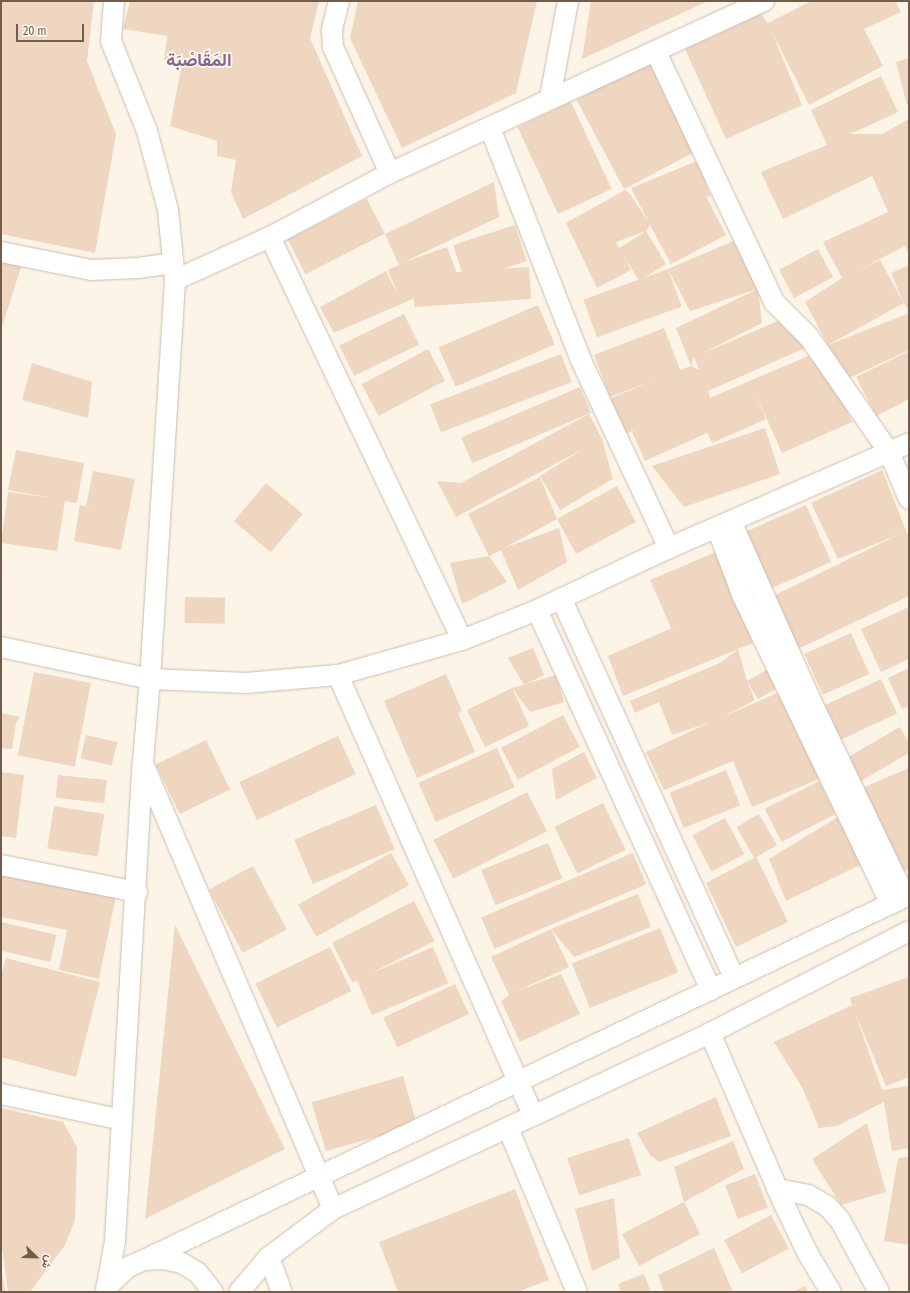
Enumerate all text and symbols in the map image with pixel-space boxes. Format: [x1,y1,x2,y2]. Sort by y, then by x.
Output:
scale bar [18,16,86,42]
text: 20 m [23,24,47,38]
district label: المَقَاصْبَة [166,49,232,71]
north arrow [16,1237,56,1277]
text: ش [39,1253,56,1271]

